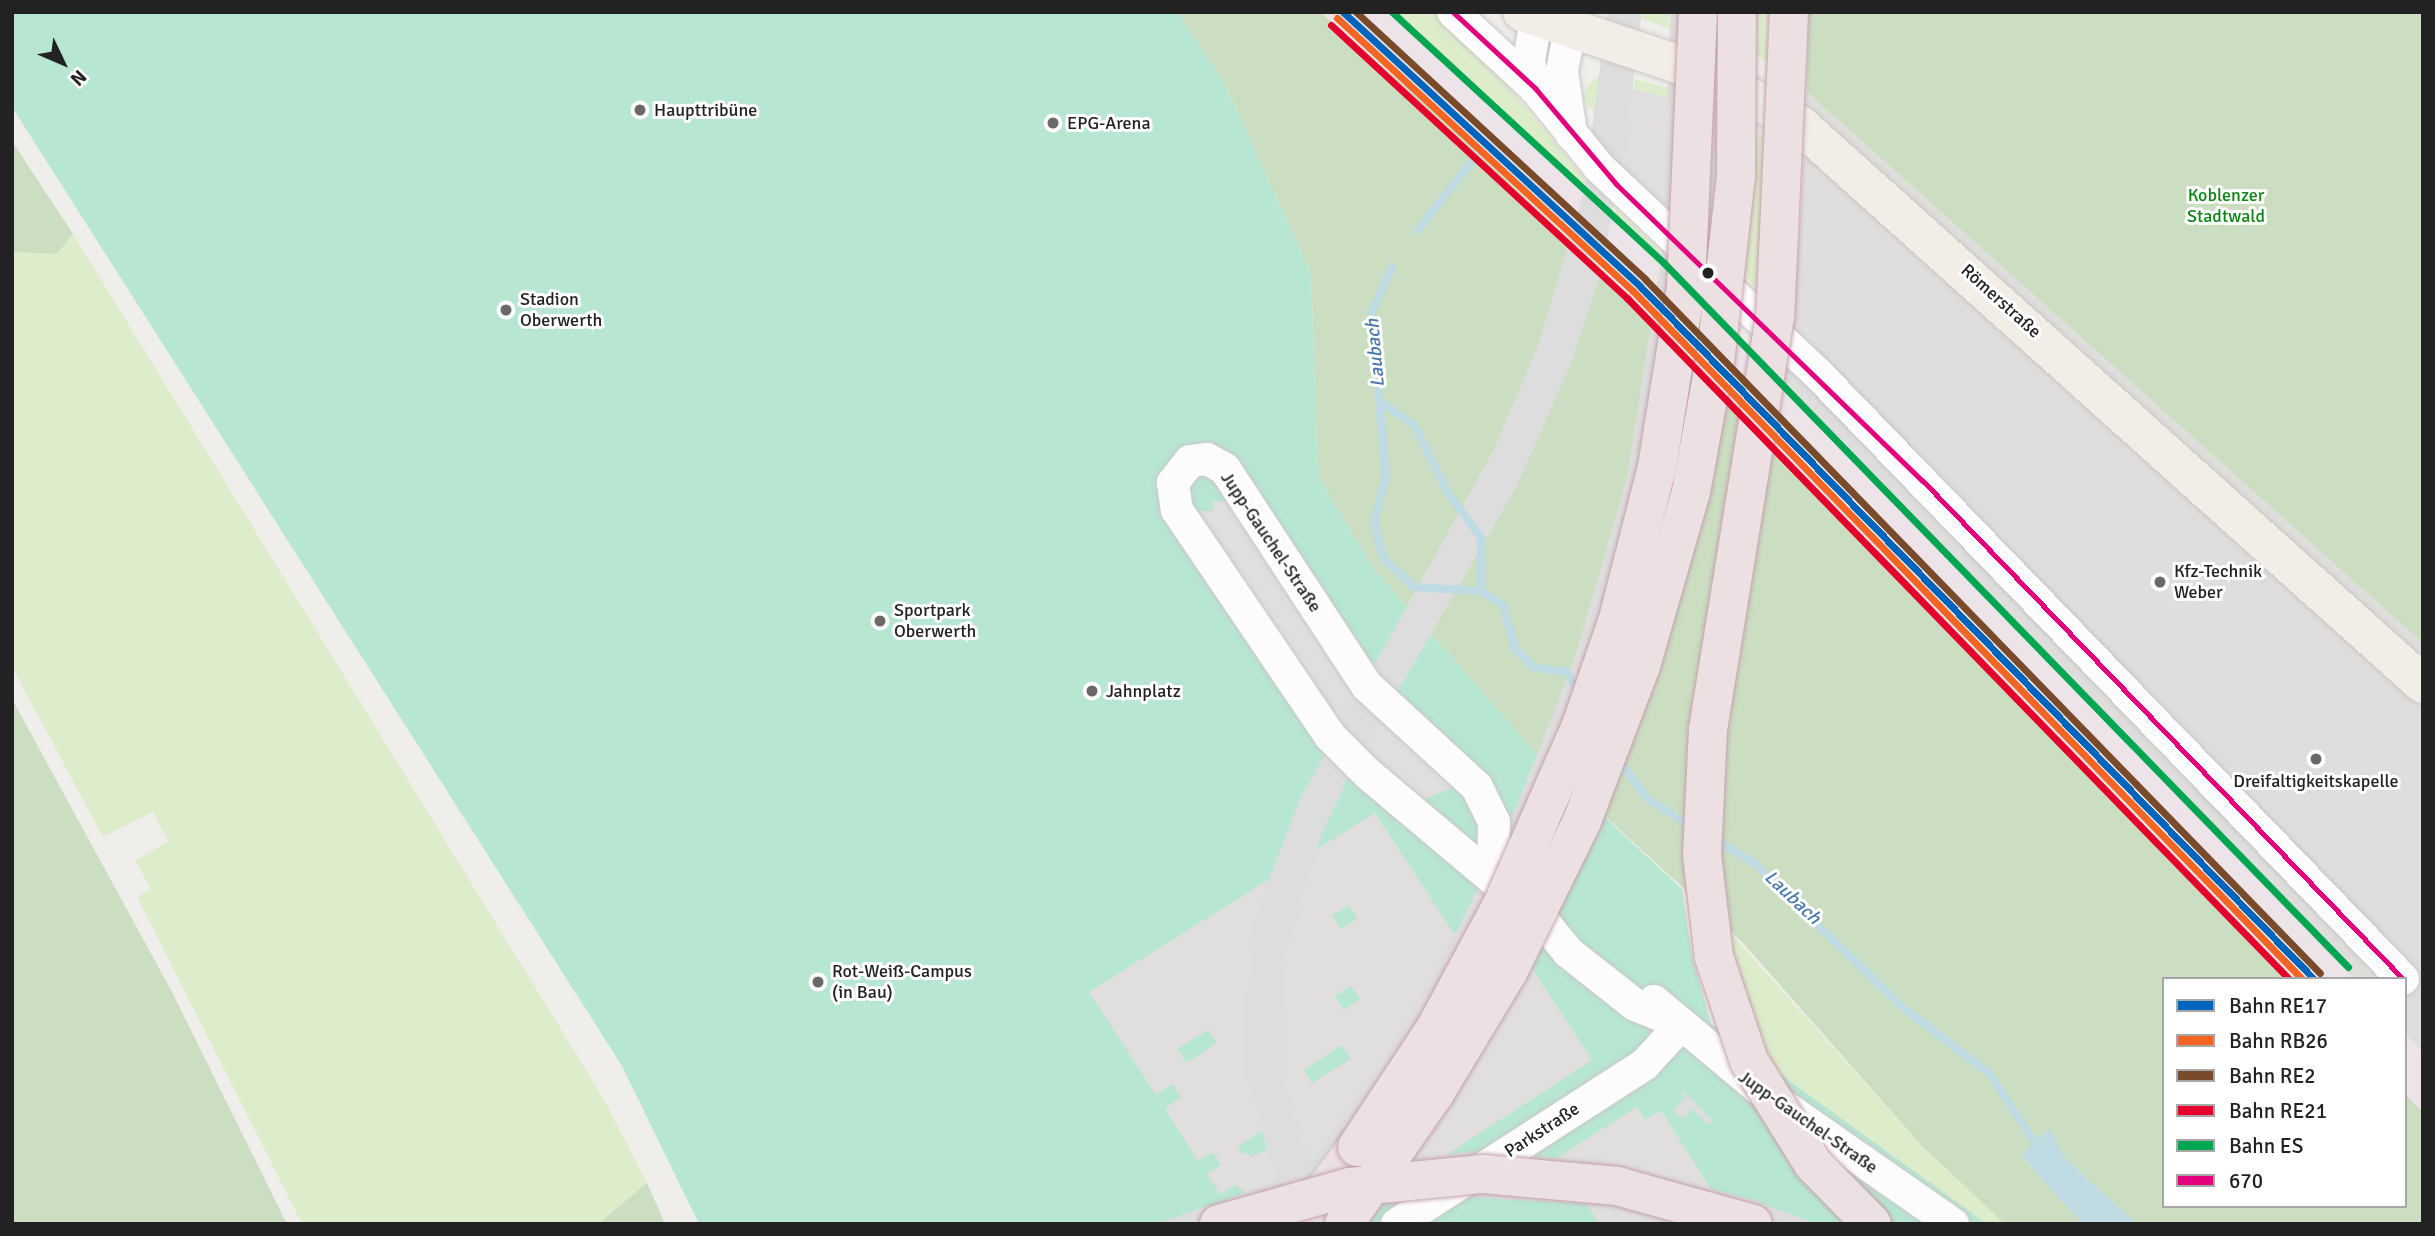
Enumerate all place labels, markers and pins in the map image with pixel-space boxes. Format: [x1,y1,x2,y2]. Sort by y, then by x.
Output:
place label: Haupttribüne [654,99,757,121]
marker: Haupttribüne [632,102,648,118]
place label: EPG-Arena [1067,112,1151,134]
marker: EPG-Arena [1045,115,1061,131]
unlabelled marker [1701,266,1715,280]
place label: Stadion Oberwerth [520,289,602,332]
marker: Stadion Oberwerth [498,302,514,318]
place label: Kfz-Technik Weber [2174,561,2262,604]
marker: Kfz-Technik Weber [2152,574,2168,590]
place label: Sportpark Oberwerth [894,600,976,642]
marker: Sportpark Oberwerth [872,613,888,629]
place label: Jahnplatz [1106,680,1181,702]
marker: Jahnplatz [1084,683,1100,699]
marker: Dreifaltigkeitskapelle [2308,751,2324,767]
place label: Dreifaltigkeitskapelle [2233,770,2399,792]
place label: Rot-Weiß-Campus (in Bau) [832,961,972,1004]
marker: Rot-Weiß-Campus (in Bau) [810,974,826,990]

